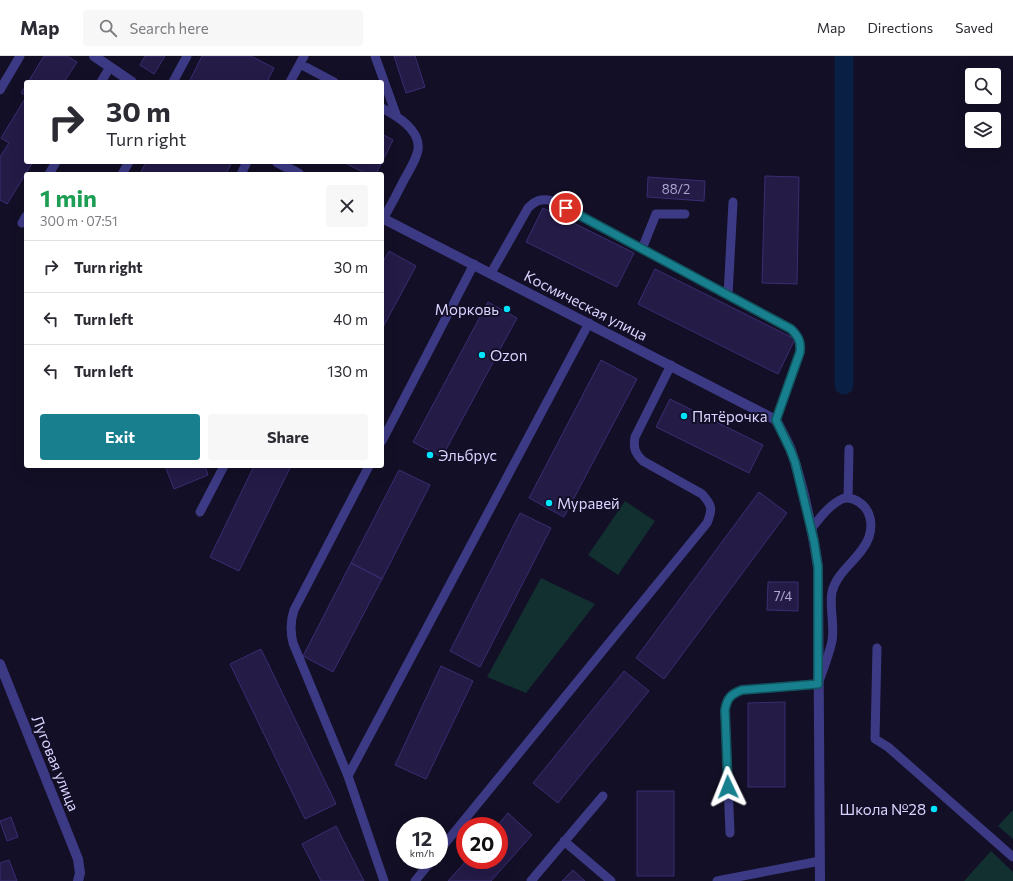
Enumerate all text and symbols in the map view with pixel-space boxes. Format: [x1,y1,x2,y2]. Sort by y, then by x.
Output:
search box [83,10,363,46]
text: Map [20,16,59,39]
icon: search [97,17,119,39]
text: Search here [129,19,209,37]
text: Map [817,19,846,36]
text: Directions [868,19,933,36]
text: Saved [955,19,993,36]
map controls [965,68,1001,148]
button: search [965,68,1001,104]
text: 30 m [106,94,171,128]
icon: right [40,96,92,148]
button: layers [965,112,1001,148]
text: Turn right [106,128,186,150]
house number: 88/2 [662,181,690,197]
text: 1 min [40,183,97,212]
button: close [326,185,368,227]
pin [549,191,583,225]
icon: arrive [555,197,577,219]
text: 300 m · 07:51 [40,213,118,229]
icon: right [40,256,62,278]
text: Turn right [74,258,143,276]
text: 30 m [334,258,368,276]
street label: Космическая улица [521,266,651,344]
place label: Морковь [435,300,499,318]
marker: Морковь [502,304,512,314]
icon: left [40,308,62,330]
text: Turn left [74,310,133,328]
text: 40 m [333,310,368,328]
place label: Ozon [490,346,527,364]
marker: Ozon [477,350,487,360]
icon: left [40,360,62,382]
text: Turn left [74,362,133,380]
text: 130 m [327,362,368,380]
place label: Пятёрочка [692,407,767,425]
marker: Пятёрочка [679,411,689,421]
button: Exit [40,414,200,460]
button: Share [208,414,368,460]
place label: Эльбрус [438,446,497,464]
marker: Эльбрус [425,450,435,460]
place label: Муравей [557,494,620,512]
marker: Муравей [544,498,554,508]
house number: 7/4 [774,588,792,604]
street label: Луговая улица [29,712,83,814]
position arrow [707,766,749,808]
place label: Школа №28 [840,800,926,818]
marker: Школа №28 [929,804,939,814]
speed limit sign: 20 [456,817,508,869]
text: 12 [412,826,432,850]
text: km/h [410,847,434,859]

